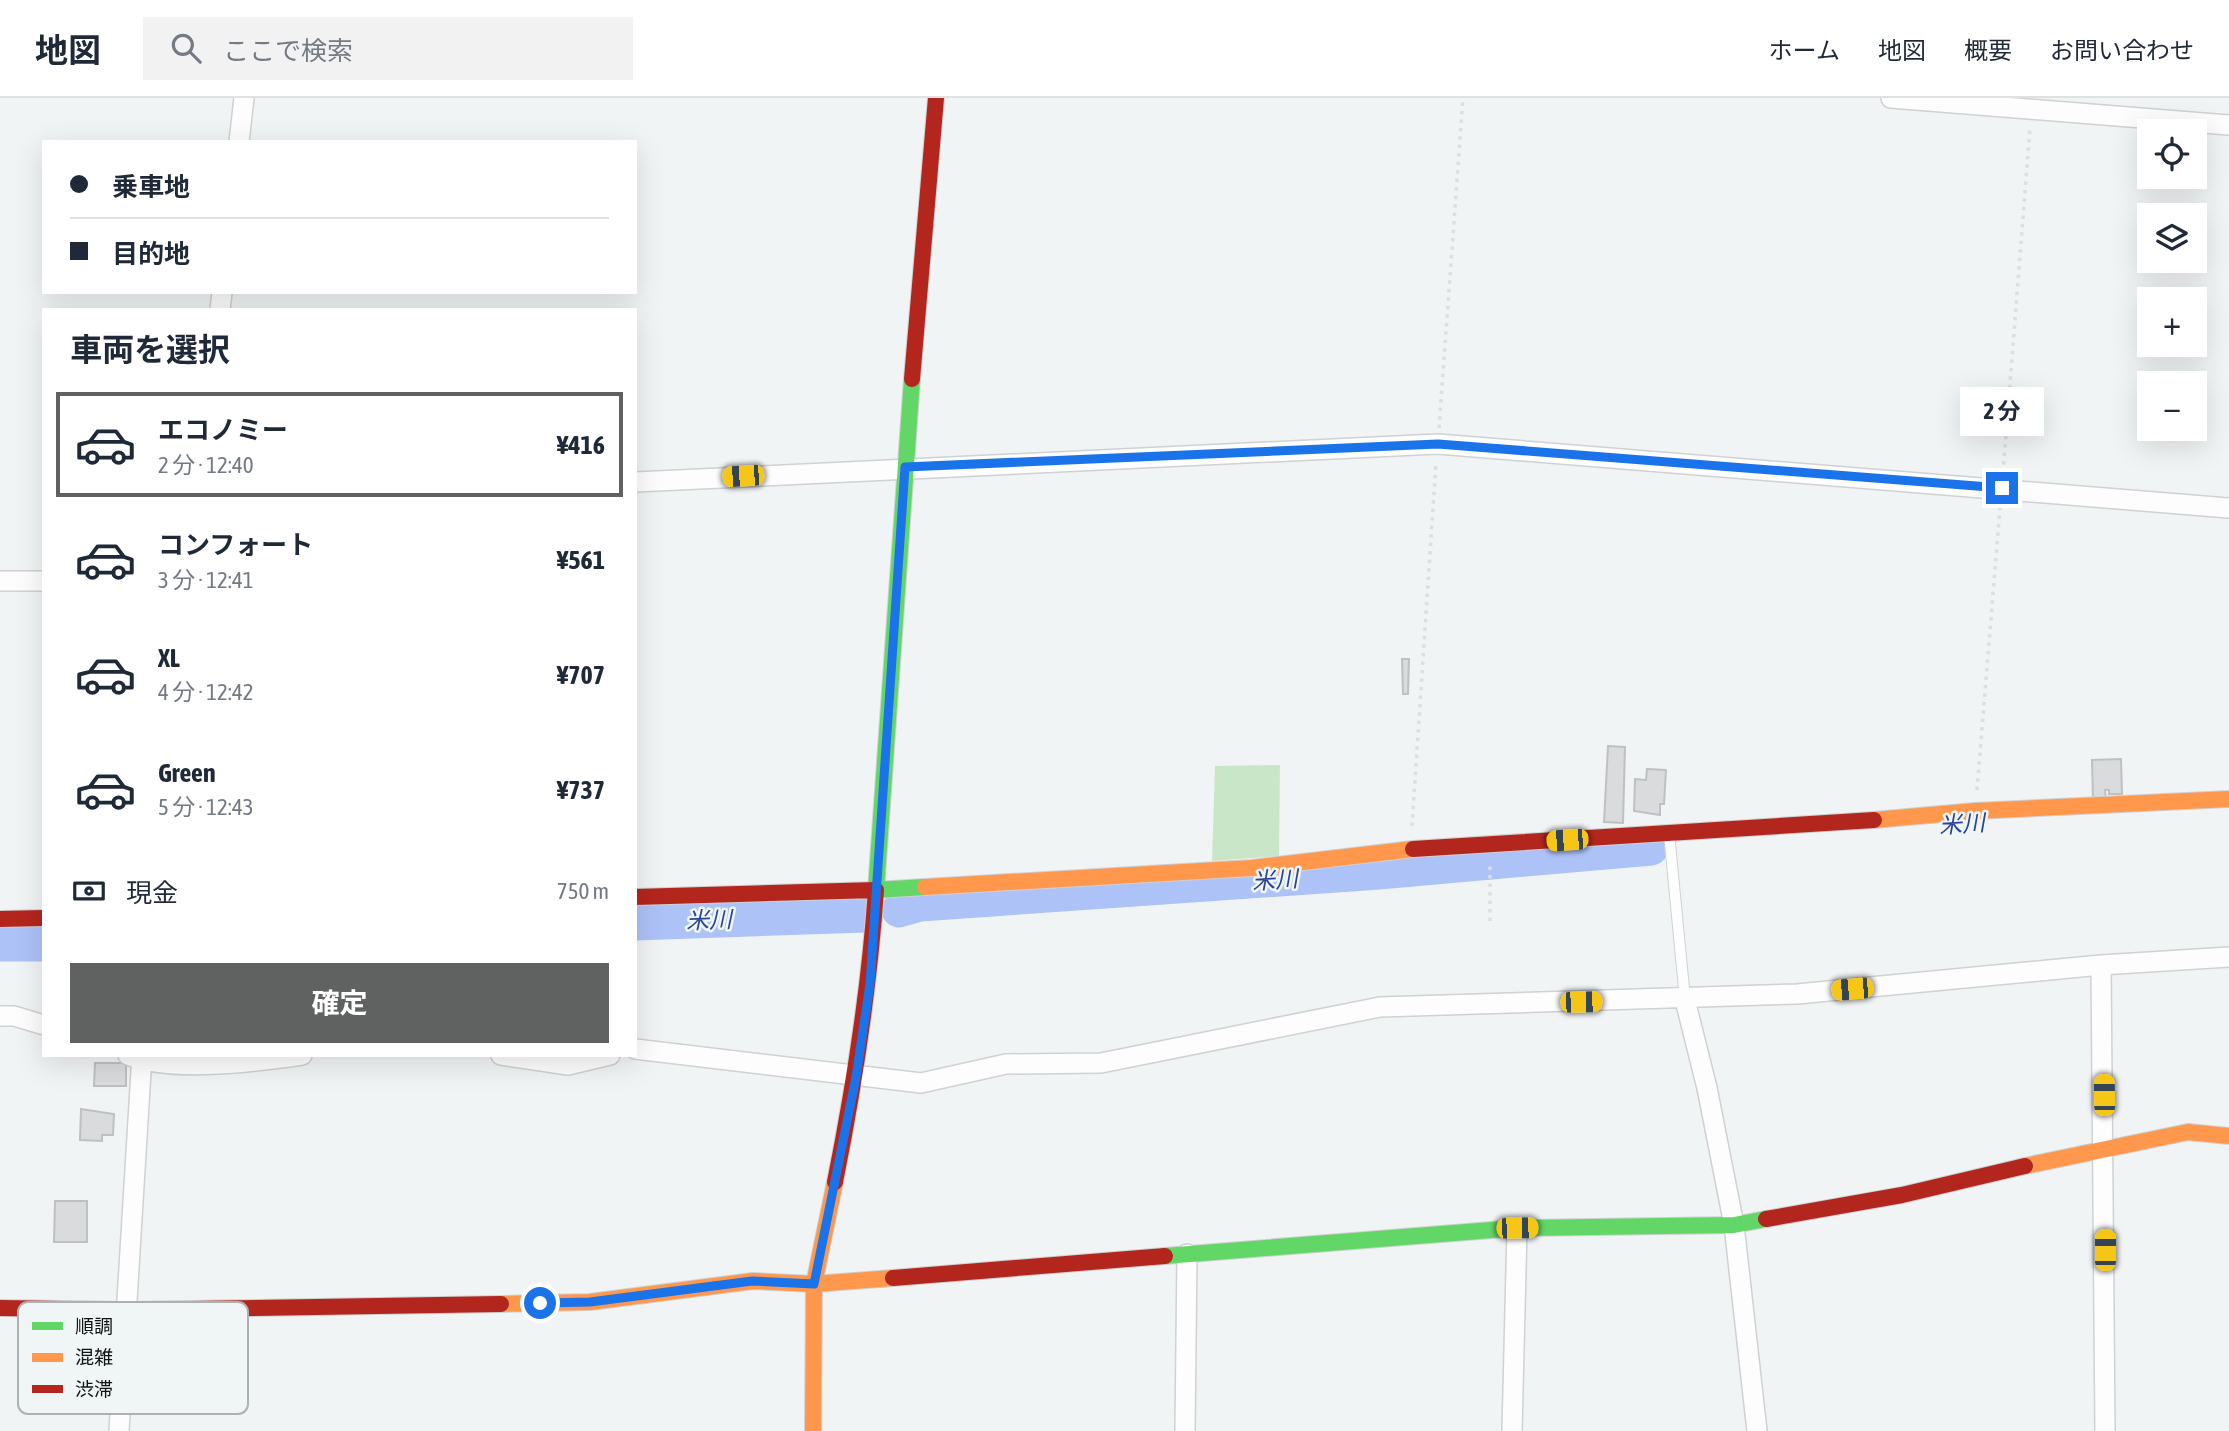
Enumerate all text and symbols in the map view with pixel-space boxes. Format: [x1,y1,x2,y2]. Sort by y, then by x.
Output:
search box [143,17,633,80]
icon: search [167,29,205,67]
text: 地図 [35,31,101,69]
text: ここで検索 [223,36,353,66]
text: ホーム [1769,37,1840,64]
text: 地図 [1878,37,1926,64]
text: 概要 [1964,37,2012,64]
text: お問い合わせ [2050,37,2194,64]
map controls [2137,119,2207,441]
button: locate [2137,119,2207,189]
text: 乗車地 [112,172,190,202]
button: layers [2137,203,2207,273]
text: 目的地 [112,239,190,269]
button: + [2137,287,2207,357]
text: 車両を選択 [70,331,230,368]
button: − [2137,371,2207,441]
callout: 2 分 [1960,386,2044,436]
text: 2 分 [1984,398,2020,424]
icon: car [74,413,137,476]
text: エコノミー [158,415,288,445]
text: ¥416 [557,430,605,460]
text: 2 分 · 12:40 [158,452,254,478]
car [722,464,765,488]
route end [1986,472,2018,504]
icon: car [74,528,137,591]
text: コンフォート [158,530,313,560]
text: ¥561 [557,545,605,575]
text: 3 分 · 12:41 [158,567,254,593]
icon: car [74,643,137,706]
text: XL [158,643,180,673]
text: ¥707 [557,660,605,690]
text: 4 分 · 12:42 [158,679,254,705]
icon: car [74,758,137,821]
text: Green [158,758,216,788]
text: ¥737 [557,775,605,805]
text: 5 分 · 12:43 [158,794,254,820]
water label: 米川 [1938,809,1989,839]
car [1546,828,1589,852]
water label: 米川 [1251,865,1302,895]
icon: cash [70,872,108,910]
text: 現金 [126,878,178,908]
text: 750 m [557,878,609,904]
water label: 米川 [686,906,735,934]
button: 確定 [70,963,609,1043]
car [1831,977,1874,1001]
car [1560,991,1603,1013]
car [2094,1074,2115,1116]
car [1496,1217,1539,1239]
car [2095,1229,2116,1271]
route start [524,1287,556,1319]
legend [18,1302,248,1414]
text: 順調 [75,1315,113,1337]
text: 混雑 [75,1346,113,1368]
text: 渋滞 [75,1378,113,1400]

